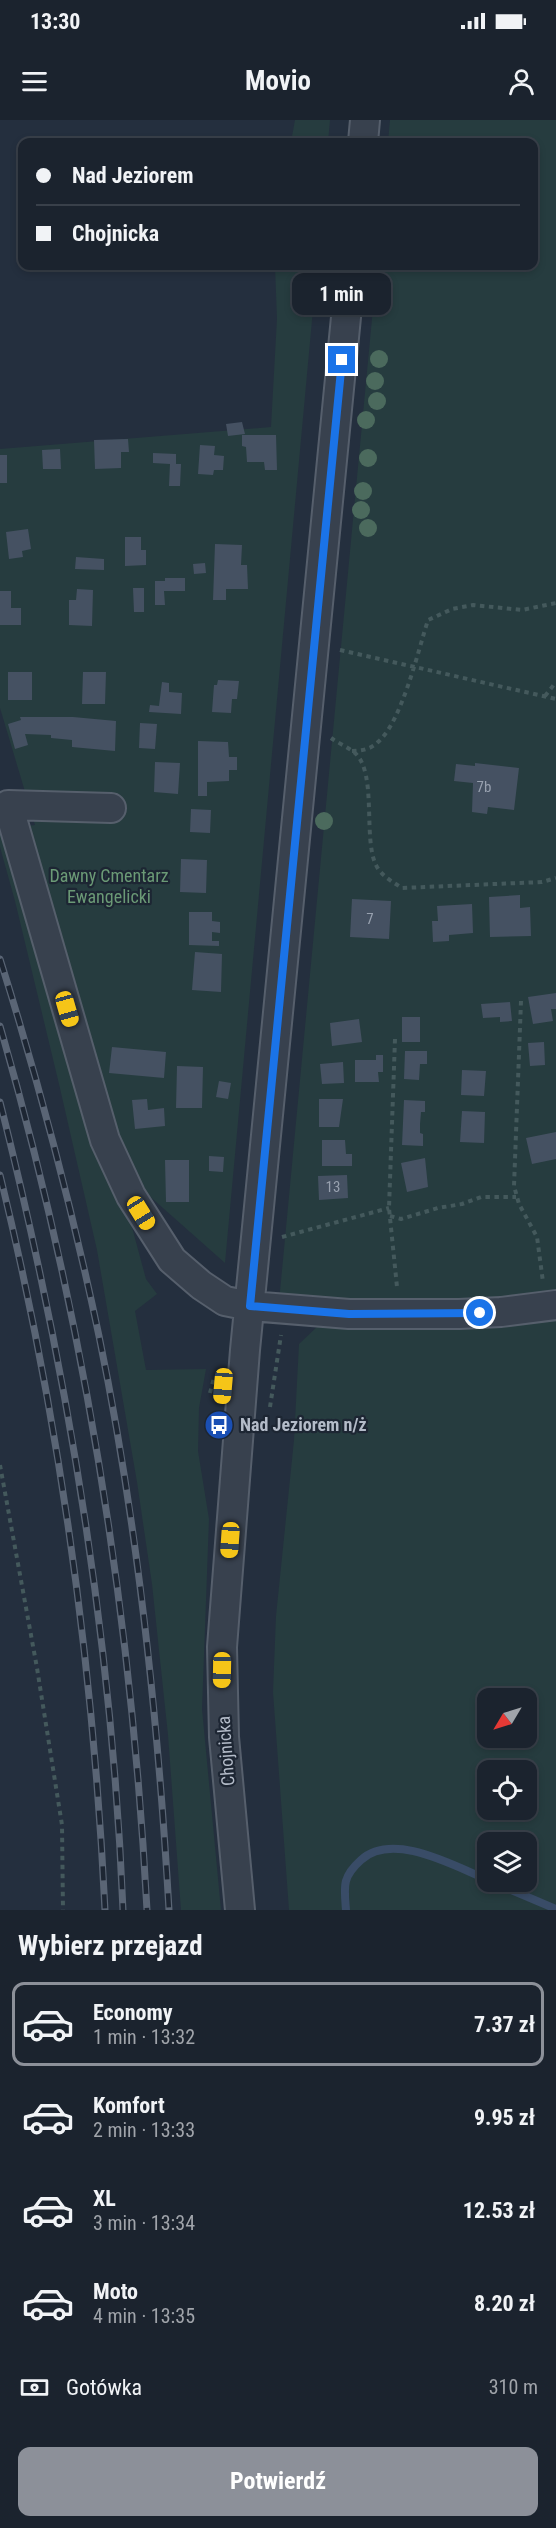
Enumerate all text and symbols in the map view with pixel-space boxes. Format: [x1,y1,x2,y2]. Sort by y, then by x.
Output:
text: 13:30 [30,9,81,34]
icon: menu [18,65,51,98]
text: Movio [245,65,311,97]
icon: person [505,65,538,98]
text: Nad Jeziorem [72,163,193,188]
text: Chojnicka [72,221,159,246]
callout: 1 min [292,273,392,315]
text: 1 min [319,282,364,306]
route end [328,346,355,373]
house number: 7b [477,778,491,796]
park label: Dawny Cmentarz Ewangelicki [49,865,169,907]
house number: 7 [366,910,374,928]
car [53,989,81,1029]
house number: 13 [326,1178,340,1196]
car [124,1193,158,1233]
route start [466,1299,493,1326]
car [212,1367,234,1405]
bus stop icon: Nad Jeziorem n/ż [203,1409,235,1441]
place label: Nad Jeziorem n/ż [240,1414,367,1435]
car [220,1521,240,1559]
car [213,1652,231,1688]
north arrow [477,1688,537,1748]
map controls [477,1688,537,1892]
street label: Chojnicka [213,1715,238,1787]
button: locate [477,1760,537,1820]
button: layers [477,1832,537,1892]
text: Wybierz przejazd [18,1930,203,1962]
icon: car [21,1997,75,2051]
text: Economy [93,2000,173,2025]
text: 7.37 zł [474,2012,535,2037]
text: 1 min · 13:32 [93,2025,195,2049]
icon: car [21,2090,75,2144]
text: Komfort [93,2093,165,2118]
text: 9.95 zł [474,2105,535,2130]
text: 2 min · 13:33 [93,2118,195,2142]
icon: car [21,2183,75,2237]
text: XL [93,2186,116,2211]
text: 12.53 zł [463,2198,535,2223]
text: 3 min · 13:34 [93,2211,195,2235]
icon: car [21,2276,75,2330]
text: Moto [93,2279,138,2304]
text: 8.20 zł [474,2291,535,2316]
text: 4 min · 13:35 [93,2304,195,2328]
icon: cash [18,2371,51,2404]
text: Gotówka [66,2375,142,2400]
text: 310 m [489,2375,538,2399]
button: Potwierdź [18,2447,538,2516]

